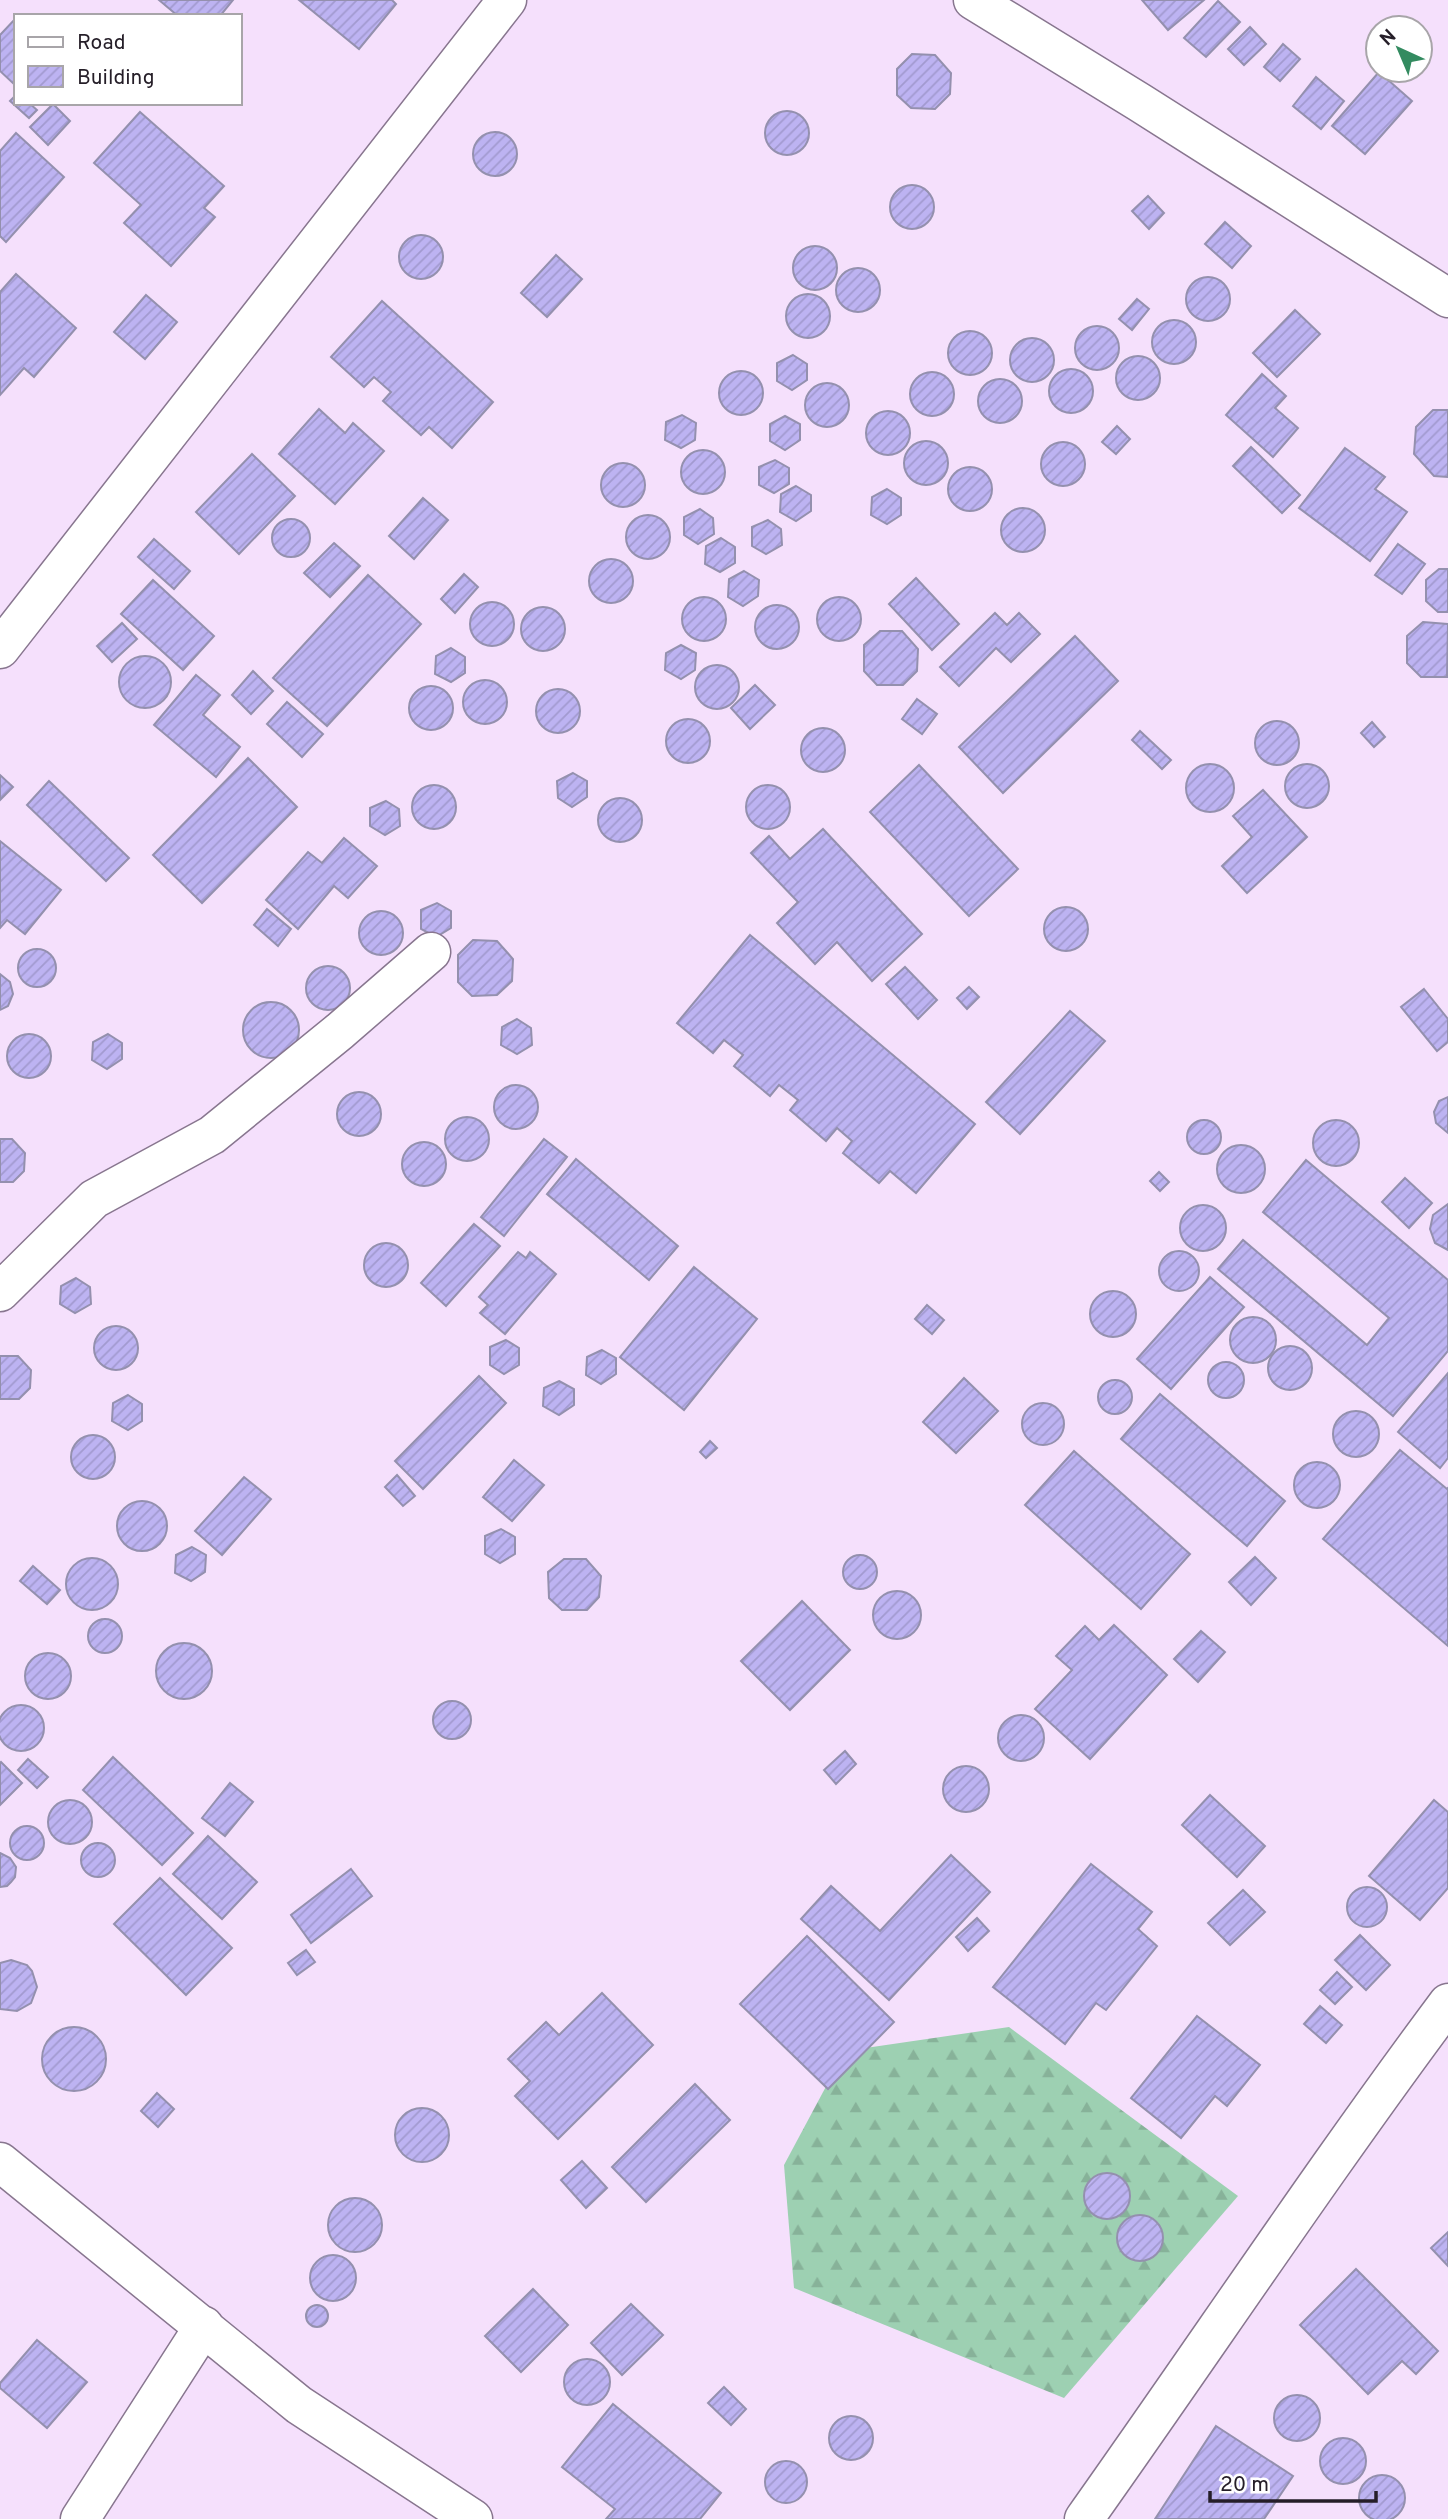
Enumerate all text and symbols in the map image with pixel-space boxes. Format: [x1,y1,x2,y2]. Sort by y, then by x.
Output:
legend [14,14,242,105]
north arrow [1364,14,1434,84]
text: N [1375,25,1402,52]
text: Road [77,30,126,57]
text: Building [77,65,155,92]
scale bar [1210,2460,1376,2504]
text: 20 m [1220,2472,1269,2499]

